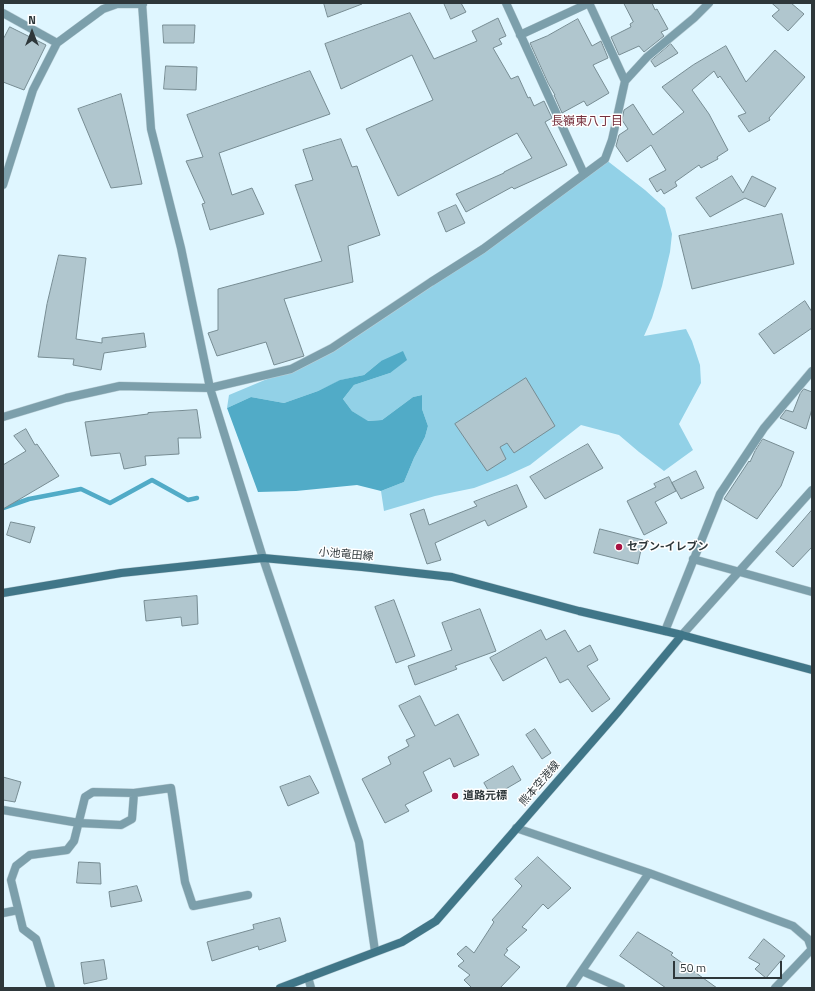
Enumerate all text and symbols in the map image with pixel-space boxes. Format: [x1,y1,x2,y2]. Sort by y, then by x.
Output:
north arrow [12,12,52,52]
text: N [28,12,36,28]
district label: 長嶺東八丁目 [551,115,623,129]
place label: セブン-イレブン [627,540,708,554]
marker: セブン-イレブン [614,542,624,552]
street label: 小池竜田線 [318,546,374,564]
street label: 熊本空港線 [517,759,563,809]
place label: 道路元標 [463,789,507,803]
marker: 道路元標 [450,791,460,801]
scale bar [675,953,784,979]
text: 50 m [680,958,706,977]

